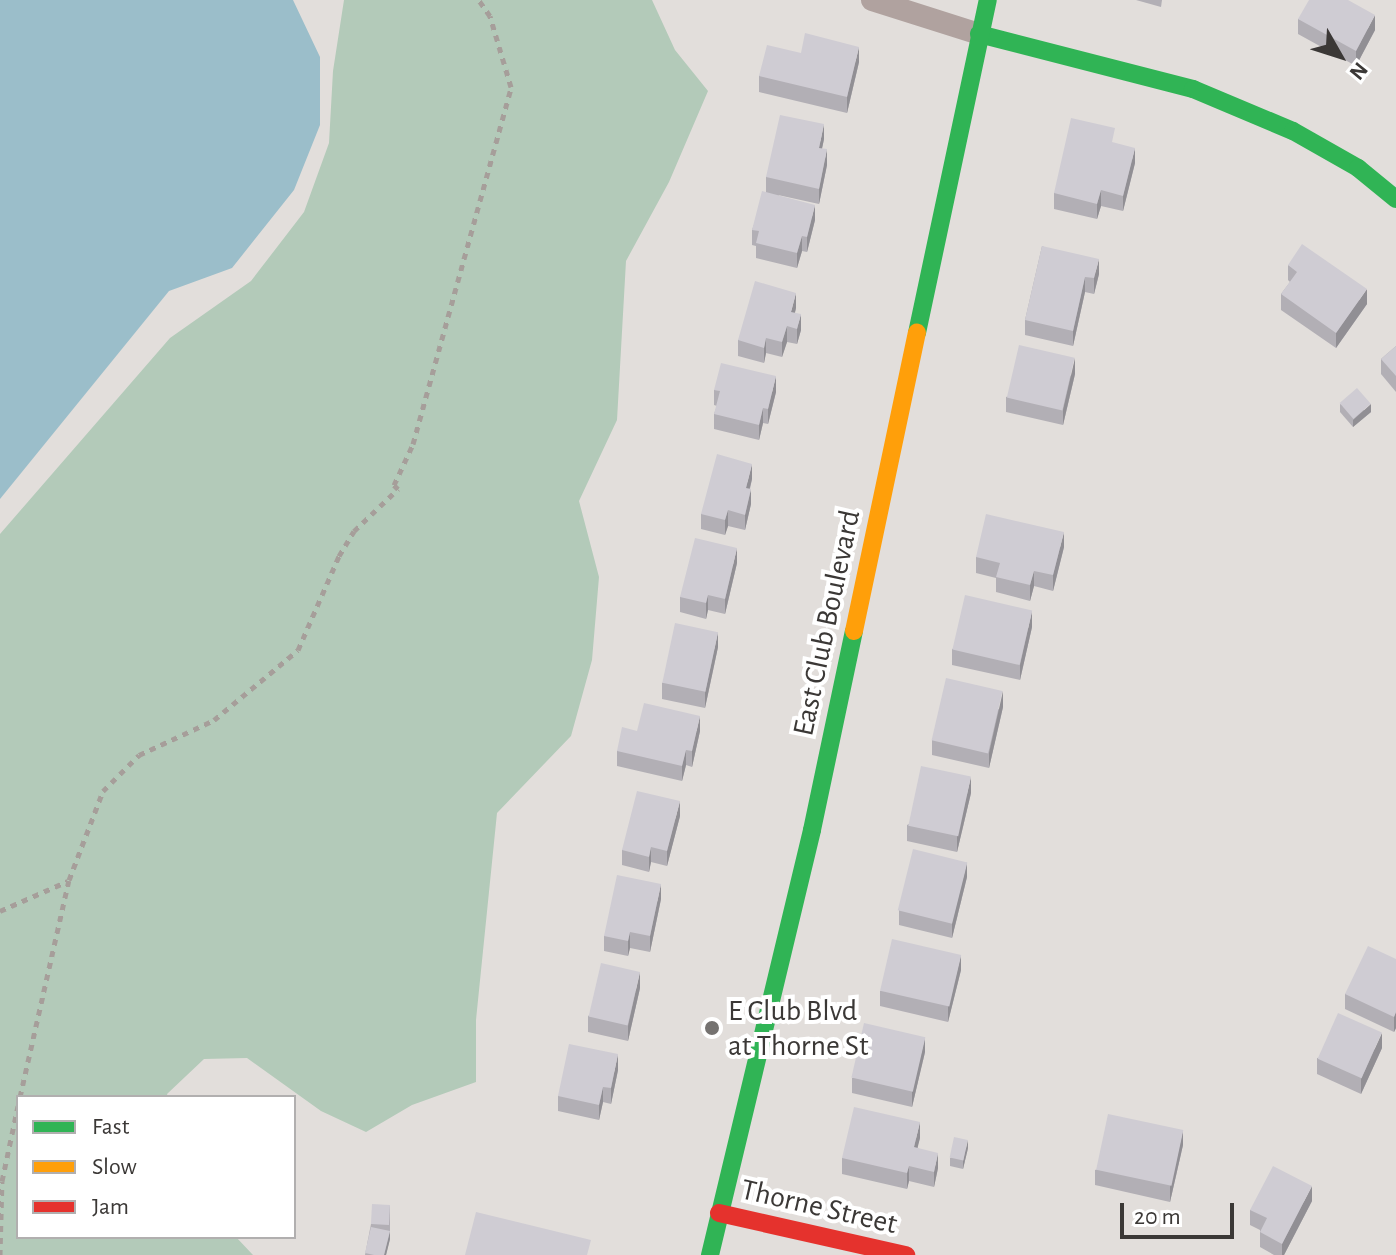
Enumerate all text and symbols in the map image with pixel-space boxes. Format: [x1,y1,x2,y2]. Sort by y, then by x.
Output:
north arrow [1300,16,1380,96]
text: N [1345,58,1372,84]
street label: East Club Boulevard [785,507,869,739]
place label: E Club Blvd at Thorne St [728,993,868,1064]
marker: E Club Blvd at Thorne St [703,1019,721,1037]
legend [16,1095,296,1239]
text: Fast [92,1115,129,1139]
text: Slow [92,1155,137,1179]
street label: Thorne Street [737,1172,901,1242]
scale bar [1124,1187,1238,1237]
text: Jam [92,1195,129,1219]
text: 20 m [1134,1205,1181,1229]

